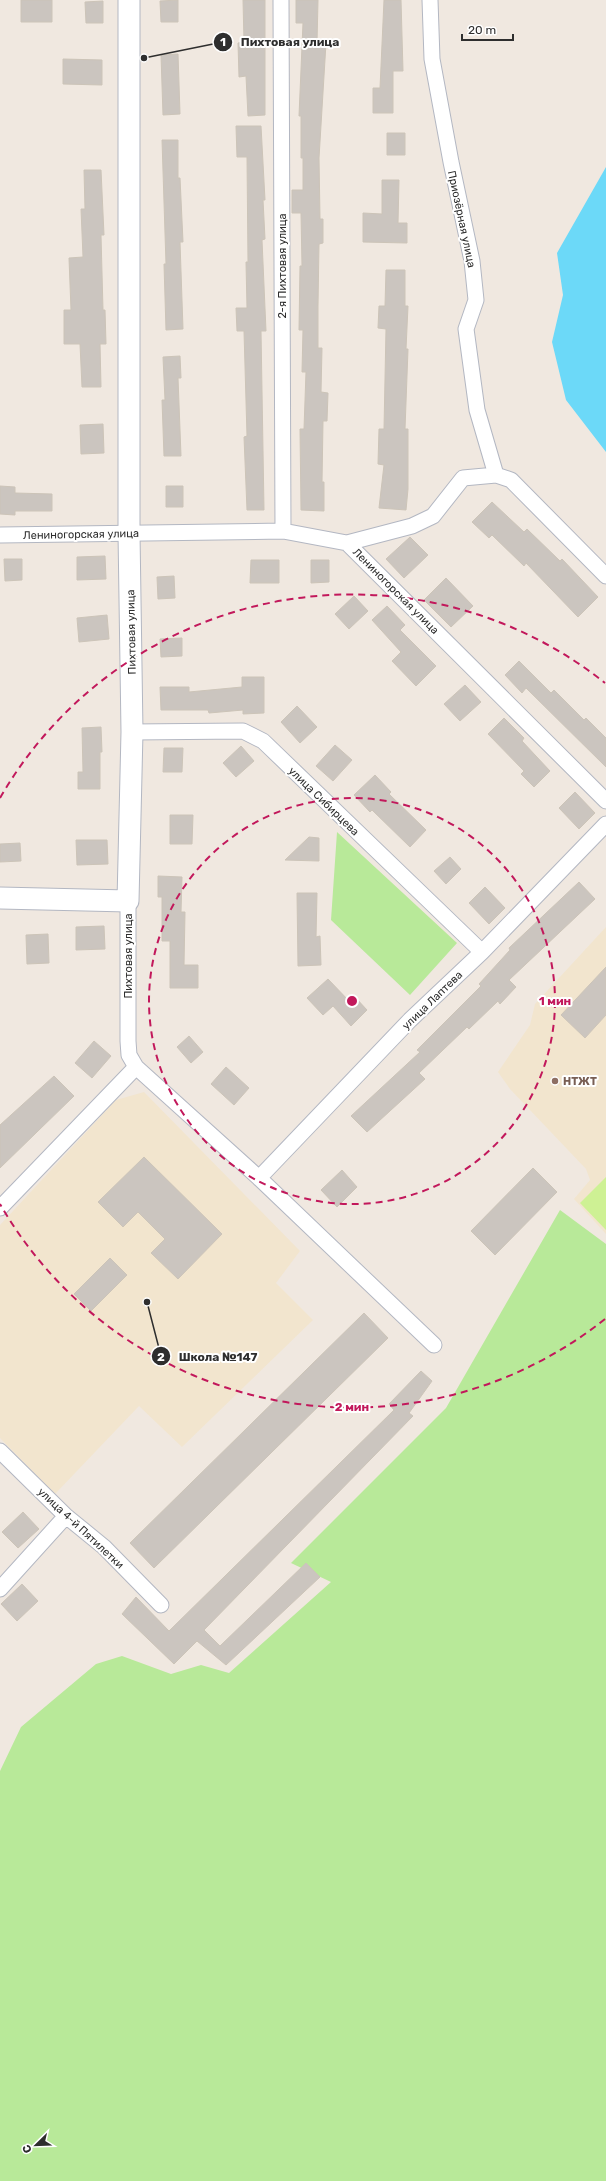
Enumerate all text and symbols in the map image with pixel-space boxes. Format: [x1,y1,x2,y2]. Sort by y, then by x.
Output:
scale bar [462,16,513,42]
text: 20 m [468,23,496,37]
callout: Пихтовая улица [213,30,348,54]
text: 1 [220,35,226,49]
text: Пихтовая улица [241,35,339,49]
street label: Приозёрная улица [445,169,478,269]
street label: 2-я Пихтовая улица [276,213,289,319]
street label: Лениногорская улица [23,527,139,542]
street label: Лениногорская улица [350,546,441,637]
street label: Пихтовая улица [124,589,139,675]
street label: улица Сибирцева [286,764,362,838]
street label: Пихтовая улица [122,914,135,999]
street label: улица Лаптева [400,968,465,1032]
centre of rings [345,994,359,1008]
text: 1 мин [539,994,571,1008]
place label: НТЖТ [563,1075,597,1088]
marker: НТЖТ [550,1076,560,1086]
callout: Школа №147 [151,1344,265,1368]
text: 2 [157,1350,165,1364]
text: Школа №147 [179,1350,257,1364]
text: 2 мин [335,1400,369,1414]
street label: улица 4-й Пятилетки [35,1485,126,1572]
north arrow [16,2125,56,2165]
text: С [20,2142,35,2155]

